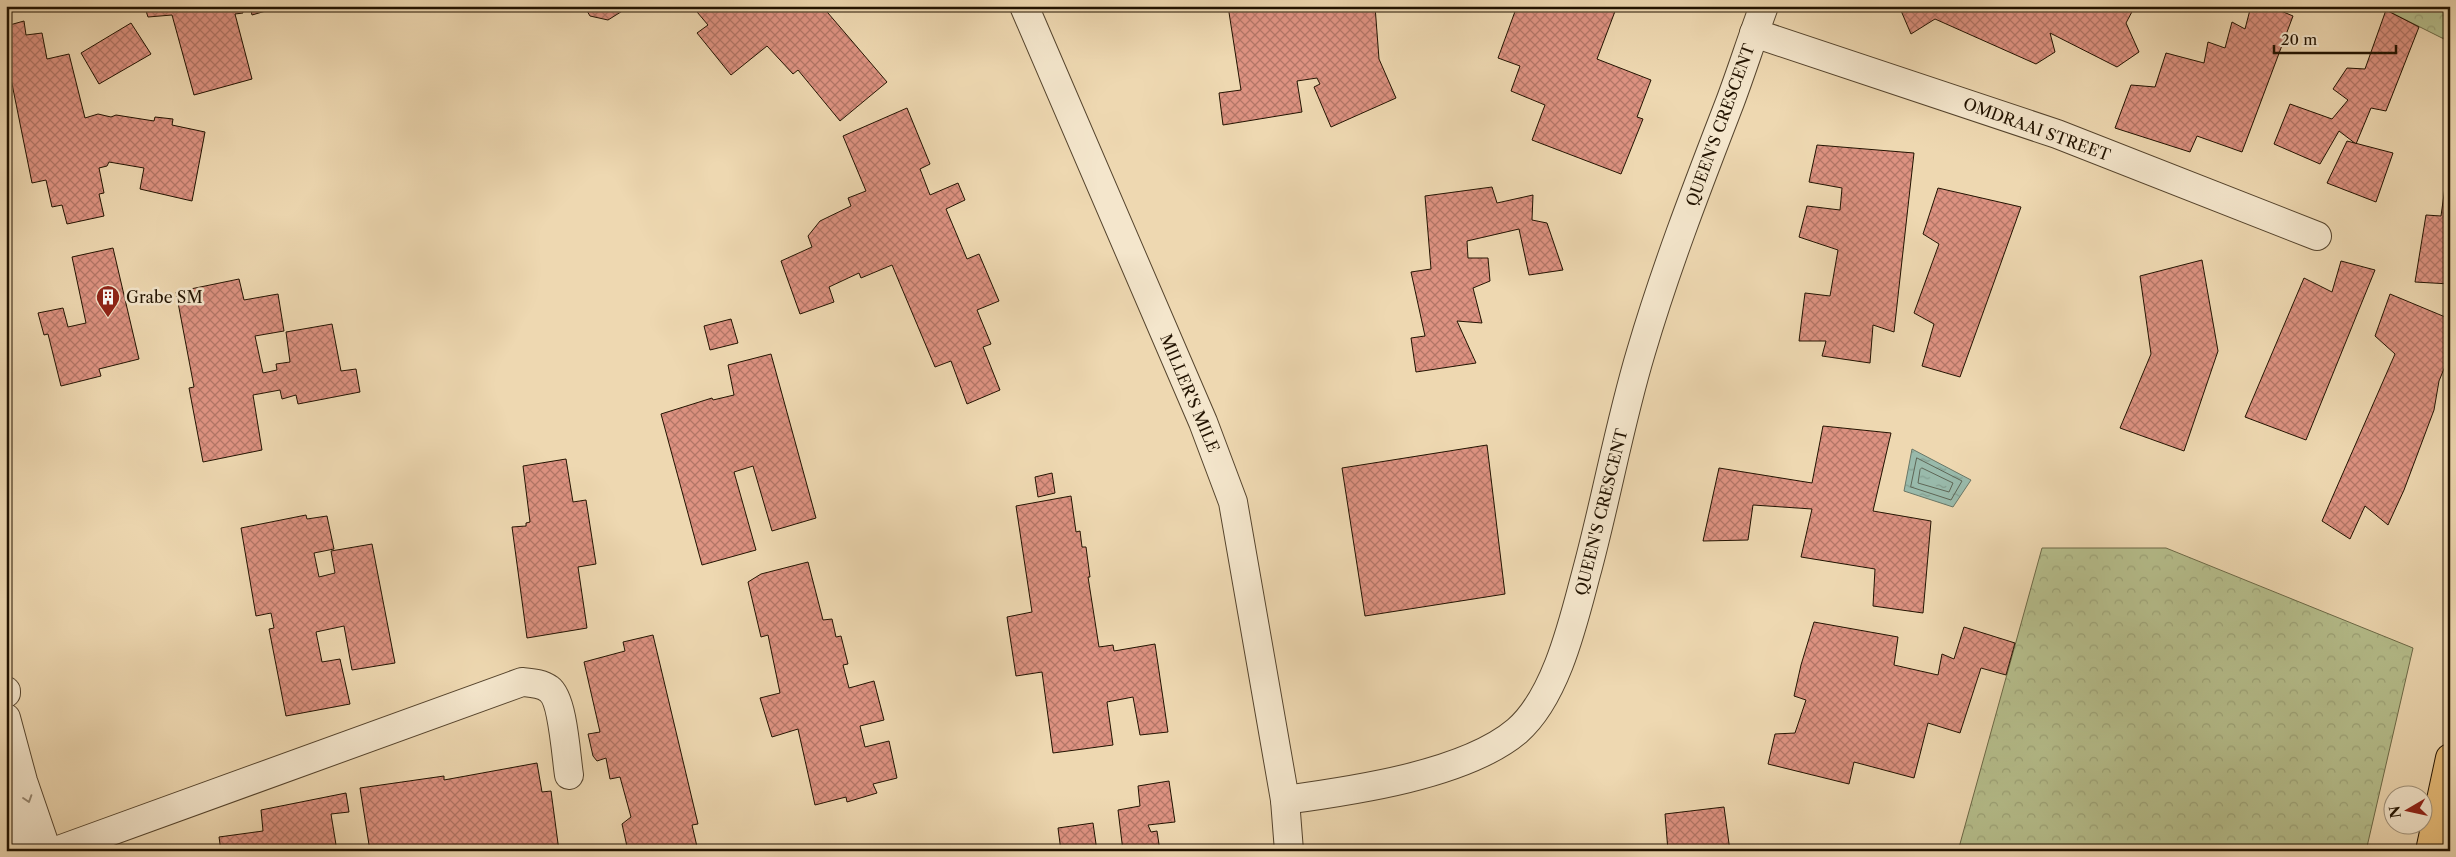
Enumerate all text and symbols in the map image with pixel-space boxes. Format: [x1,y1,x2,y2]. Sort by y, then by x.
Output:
scale bar [2274,22,2396,54]
text: 20 m [2281,30,2317,49]
street label: QUEEN'S CRESCENT [1681,41,1759,209]
street label: OMDRAAI STREET [1961,93,2113,165]
building icon: Grabe SM [95,284,121,318]
place label: Grabe SM [126,287,203,307]
street label: MILLER'S MILE [1156,331,1224,455]
street label: QUEEN'S CRESCENT [1571,426,1631,598]
north arrow [2384,784,2434,834]
one-way arrow [23,795,33,803]
text: N [2385,805,2405,819]

